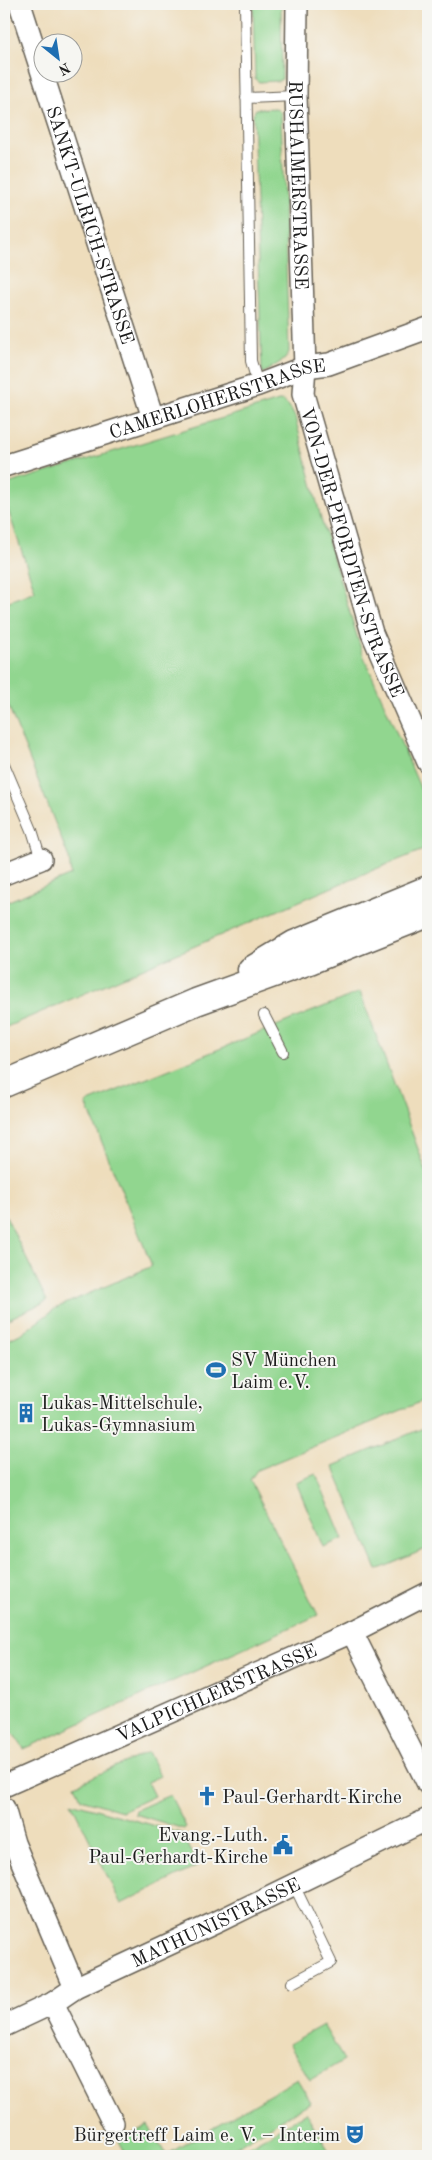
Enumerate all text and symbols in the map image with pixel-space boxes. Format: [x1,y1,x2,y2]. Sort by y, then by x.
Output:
north arrow [32,32,82,82]
text: N [56,60,72,77]
street label: RUSHAIMERSTRASSE [284,80,309,290]
street label: SANKT-ULRICH-STRASSE [41,104,136,347]
street label: CAMERLOHERSTRASSE [107,358,327,444]
street label: VON-DER-PFORDTEN-STRASSE [295,406,406,701]
place label: SV München Laim e.V. [231,1352,337,1393]
sports icon: SV München Laim e.V. [205,1359,227,1381]
place label: Lukas-Mittelschule, Lukas-Gymnasium [41,1395,203,1436]
building icon: Lukas-Mittelschule, Lukas-Gymnasium [15,1402,37,1424]
street label: VALPICHLERSTRASSE [114,1642,320,1747]
church icon: Paul-Gerhardt-Kirche [196,1785,218,1807]
place label: Paul-Gerhardt-Kirche [222,1789,402,1808]
place label: Evang.-Luth. Paul-Gerhardt-Kirche [88,1827,268,1868]
public building icon: Evang.-Luth. Paul-Gerhardt-Kirche [272,1834,294,1856]
street label: MATHUNISTRASSE [129,1876,304,1972]
theatre icon: Bürgertreff Laim e. V. – Interim [344,2123,366,2145]
place label: Bürgertreff Laim e. V. – Interim [73,2127,340,2146]

